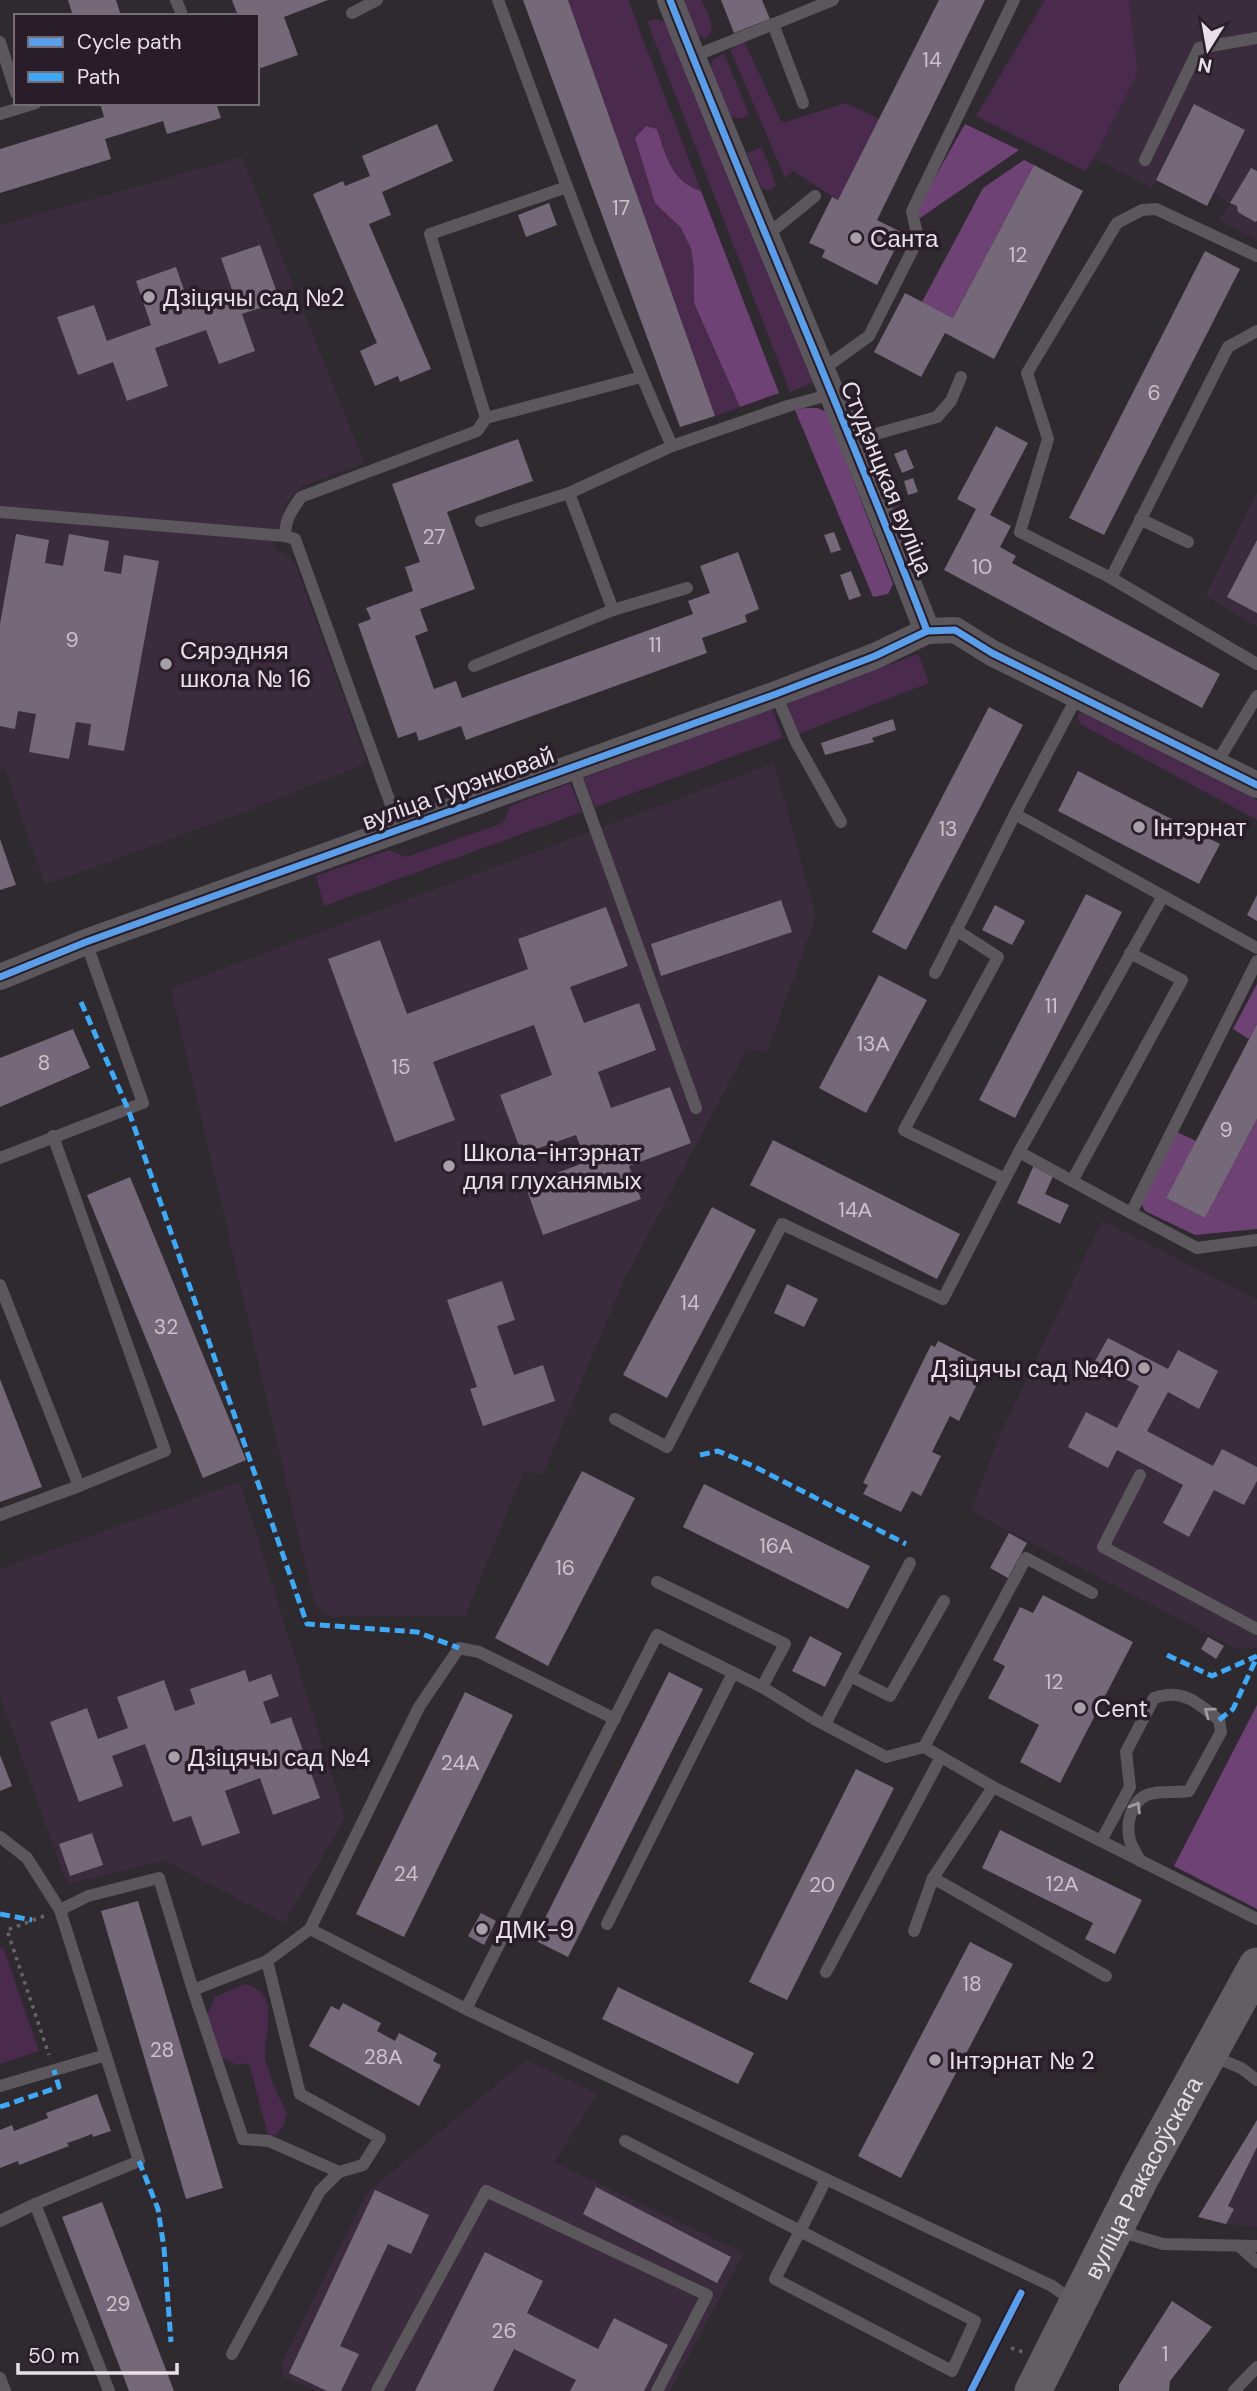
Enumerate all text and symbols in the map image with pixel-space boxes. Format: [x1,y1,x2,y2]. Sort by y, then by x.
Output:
legend [14,14,259,105]
north arrow [1173,14,1243,84]
text: Cycle path [77,28,182,56]
house number: 14 [922,46,942,74]
text: N [1196,52,1214,79]
text: Path [77,63,120,91]
house number: 17 [612,194,630,222]
place label: Санта [870,223,939,254]
marker: Санта [848,230,864,246]
house number: 12 [1009,241,1027,269]
place label: Дзіцячы сад №2 [163,282,345,313]
marker: Дзіцячы сад №2 [141,289,157,305]
street label: Студэнцкая вуліца [834,376,940,580]
house number: 6 [1147,379,1161,407]
house number: 27 [423,523,445,551]
house number: 10 [972,553,992,581]
house number: 9 [65,626,79,654]
house number: 11 [648,631,662,659]
place label: Сярэдняя школа № 16 [180,635,311,694]
marker: Сярэдняя школа № 16 [158,656,174,672]
street label: вуліца Гурэнковай [358,739,558,837]
place label: Інтэрнат [1153,812,1247,843]
house number: 13 [939,815,957,843]
marker: Інтэрнат [1131,819,1147,835]
house number: 11 [1044,992,1058,1020]
house number: 13А [857,1030,889,1058]
house number: 8 [38,1049,50,1077]
house number: 15 [391,1053,411,1081]
house number: 9 [1219,1116,1233,1144]
place label: Школа-інтэрнат для глуханямых [463,1137,642,1196]
marker: Школа-інтэрнат для глуханямых [441,1158,457,1174]
house number: 14А [838,1196,872,1224]
house number: 14 [680,1289,700,1317]
house number: 32 [154,1313,178,1341]
place label: Дзіцячы сад №40 [931,1353,1130,1384]
marker: Дзіцячы сад №40 [1136,1360,1152,1376]
house number: 16А [759,1532,793,1560]
house number: 16 [555,1554,575,1582]
house number: 12 [1045,1668,1063,1696]
place label: Cent [1094,1693,1148,1724]
marker: Cent [1072,1700,1088,1716]
one-way arrow [1204,1708,1216,1721]
place label: Дзіцячы сад №4 [188,1742,370,1773]
marker: Дзіцячы сад №4 [166,1749,182,1765]
house number: 24А [441,1749,479,1777]
one-way arrow [1128,1801,1141,1814]
house number: 24 [394,1860,418,1888]
house number: 12А [1046,1870,1078,1898]
house number: 20 [809,1871,835,1899]
place label: ДМК-9 [496,1914,574,1945]
marker: ДМК-9 [474,1921,490,1937]
house number: 18 [962,1970,982,1998]
house number: 28 [150,2036,174,2064]
house number: 28А [364,2043,402,2071]
place label: Інтэрнат № 2 [949,2045,1095,2076]
marker: Інтэрнат № 2 [927,2052,943,2068]
street label: вуліца Ракасоўскага [1077,2070,1209,2284]
house number: 29 [105,2290,131,2318]
house number: 26 [491,2317,517,2345]
scale bar [18,2332,177,2376]
house number: 1 [1162,2340,1168,2368]
text: 50 m [28,2342,79,2370]

